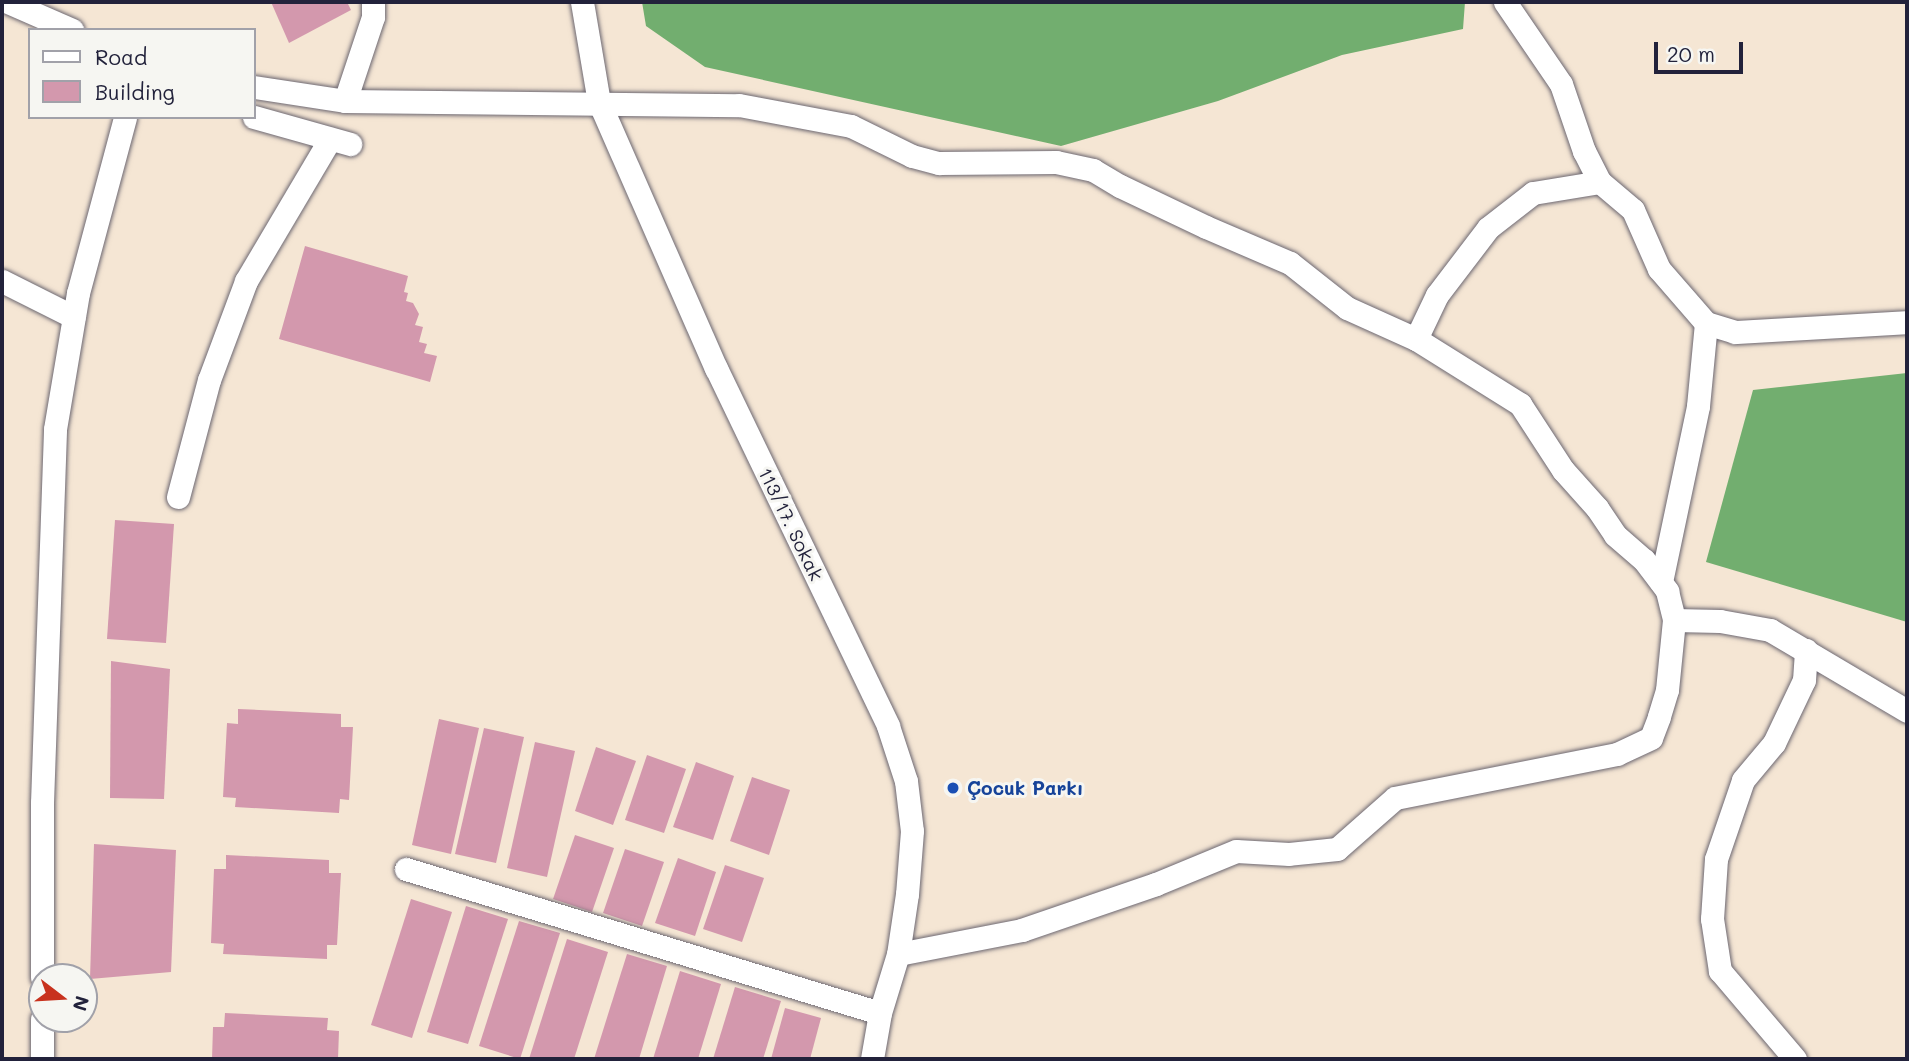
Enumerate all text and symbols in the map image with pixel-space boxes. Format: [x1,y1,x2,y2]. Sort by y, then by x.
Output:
legend [28,28,256,119]
scale bar [1657,28,1746,72]
text: 20 m [1667,40,1715,67]
text: Road [95,43,147,70]
text: Building [95,78,175,105]
street label: 113/17. Sokak [754,464,828,584]
place label: Çocuk Parkı [967,777,1083,799]
marker: Çocuk Parkı [945,780,961,796]
north arrow [28,963,98,1033]
text: N [68,993,96,1014]

